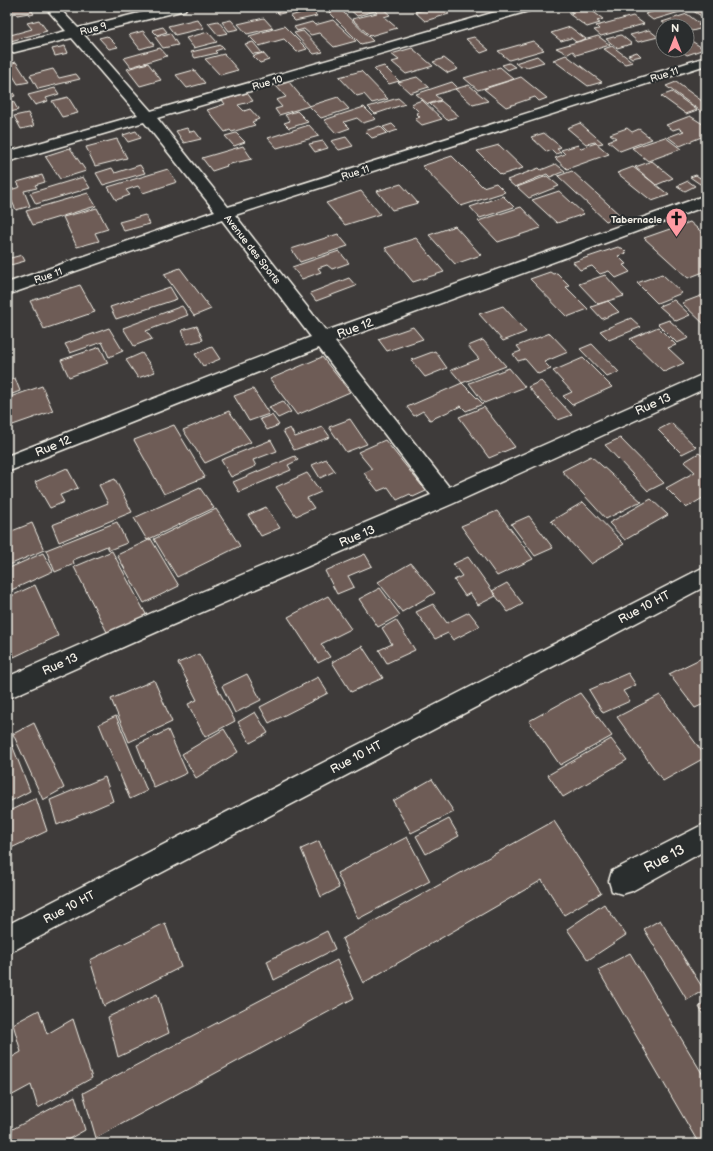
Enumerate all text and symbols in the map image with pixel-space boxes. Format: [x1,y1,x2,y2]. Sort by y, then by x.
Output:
north arrow [655,18,695,58]
street label: Rue 9 [79,20,108,38]
text: N [671,22,679,35]
street label: Rue 11 [649,65,680,85]
street label: Rue 10 [251,73,284,93]
street label: Rue 11 [340,163,371,183]
church icon: Tabernacle [664,206,690,239]
street label: Avenue des Sports [221,213,283,287]
place label: Tabernacle [611,214,662,226]
street label: Rue 11 [33,266,64,286]
street label: Rue 12 [335,315,375,342]
street label: Rue 13 [633,390,673,419]
street label: Rue 12 [33,433,73,460]
street label: Rue 13 [337,522,377,551]
street label: Rue 10 HT [616,587,673,627]
street label: Rue 13 [40,650,80,679]
street label: Rue 10 HT [328,737,385,777]
street label: Rue 13 [641,841,688,876]
street label: Rue 10 HT [41,887,98,927]

